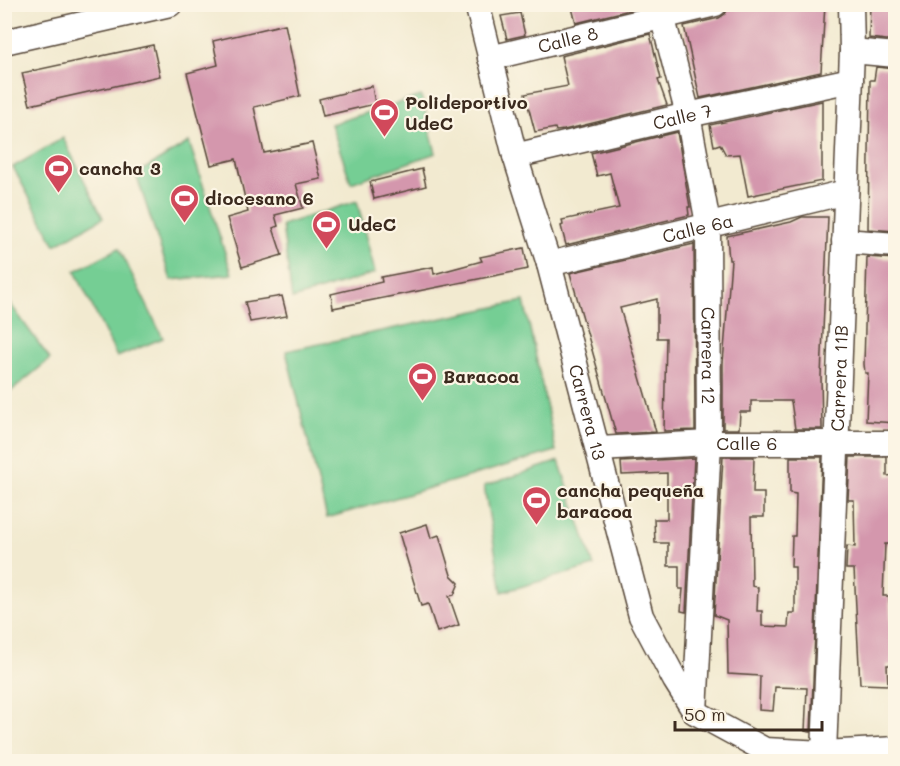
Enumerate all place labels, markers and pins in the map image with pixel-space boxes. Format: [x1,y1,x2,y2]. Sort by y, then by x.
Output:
place label: Polideportivo UdeC [405,90,528,135]
sports icon: Polideportivo UdeC [368,96,400,138]
sports icon: cancha 3 [42,152,74,194]
place label: cancha 3 [79,156,161,180]
sports icon: diocesano 6 [168,182,200,224]
place label: diocesano 6 [205,186,314,210]
sports icon: UdeC [311,208,343,250]
place label: UdeC [348,212,396,236]
sports icon: Baracoa [406,360,438,402]
place label: Baracoa [443,364,519,388]
place label: cancha pequeña baracoa [557,478,704,523]
sports icon: cancha pequeña baracoa [520,484,552,526]

